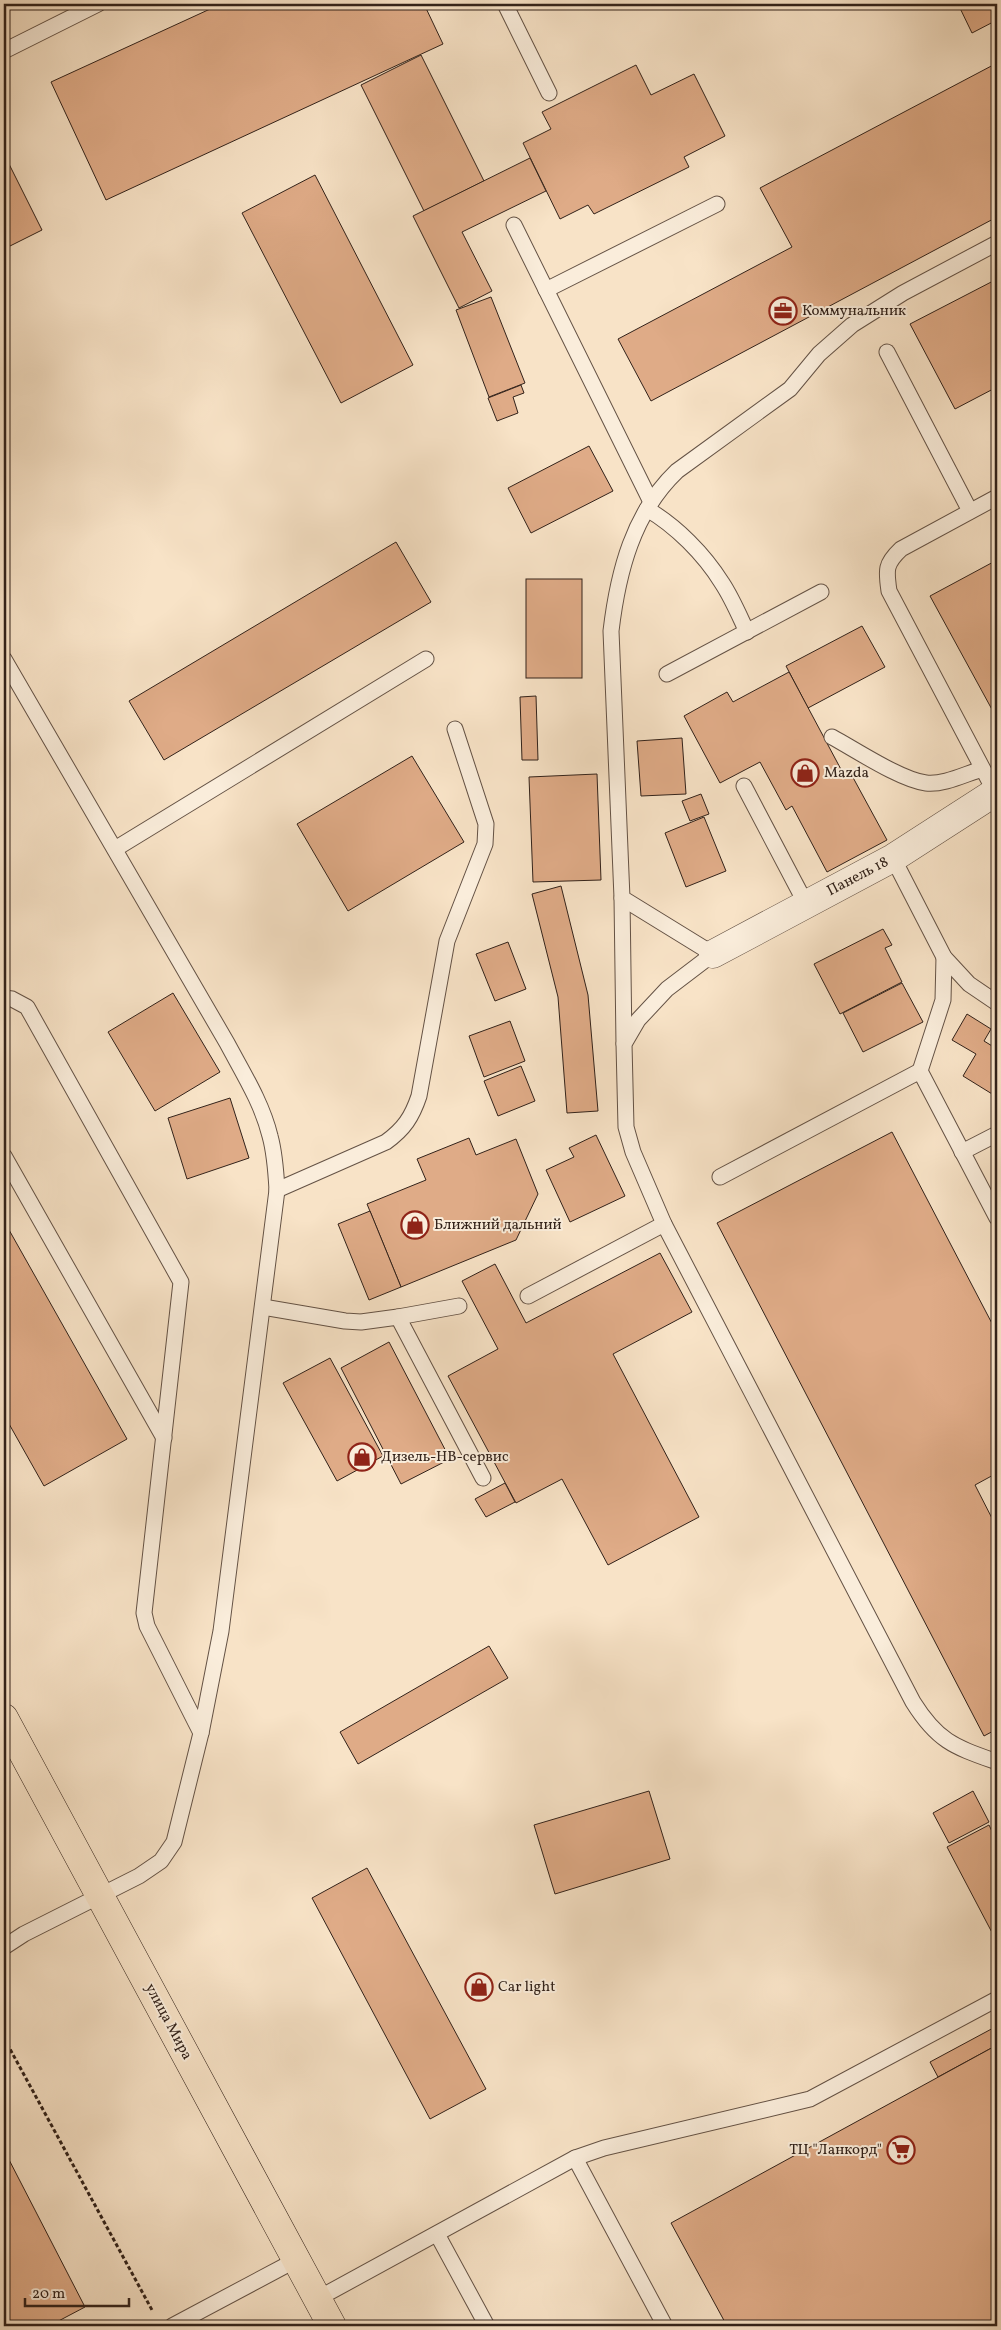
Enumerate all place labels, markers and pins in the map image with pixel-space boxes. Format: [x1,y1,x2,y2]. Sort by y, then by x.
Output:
office icon: Коммунальник [768,296,798,326]
place label: Коммунальник [802,301,906,322]
shop icon: Mazda [790,758,820,788]
place label: Mazda [824,763,869,784]
shop icon: Ближний дальний [400,1210,430,1240]
place label: Ближний дальний [434,1215,562,1236]
shop icon: Дизель-НВ-сервис [347,1442,377,1472]
place label: Дизель-НВ-сервис [381,1447,509,1468]
shop icon: Car light [464,1972,494,2002]
place label: Car light [498,1977,555,1998]
supermarket icon: ТЦ "Ланкорд" [886,2135,916,2165]
place label: ТЦ "Ланкорд" [789,2140,882,2161]

